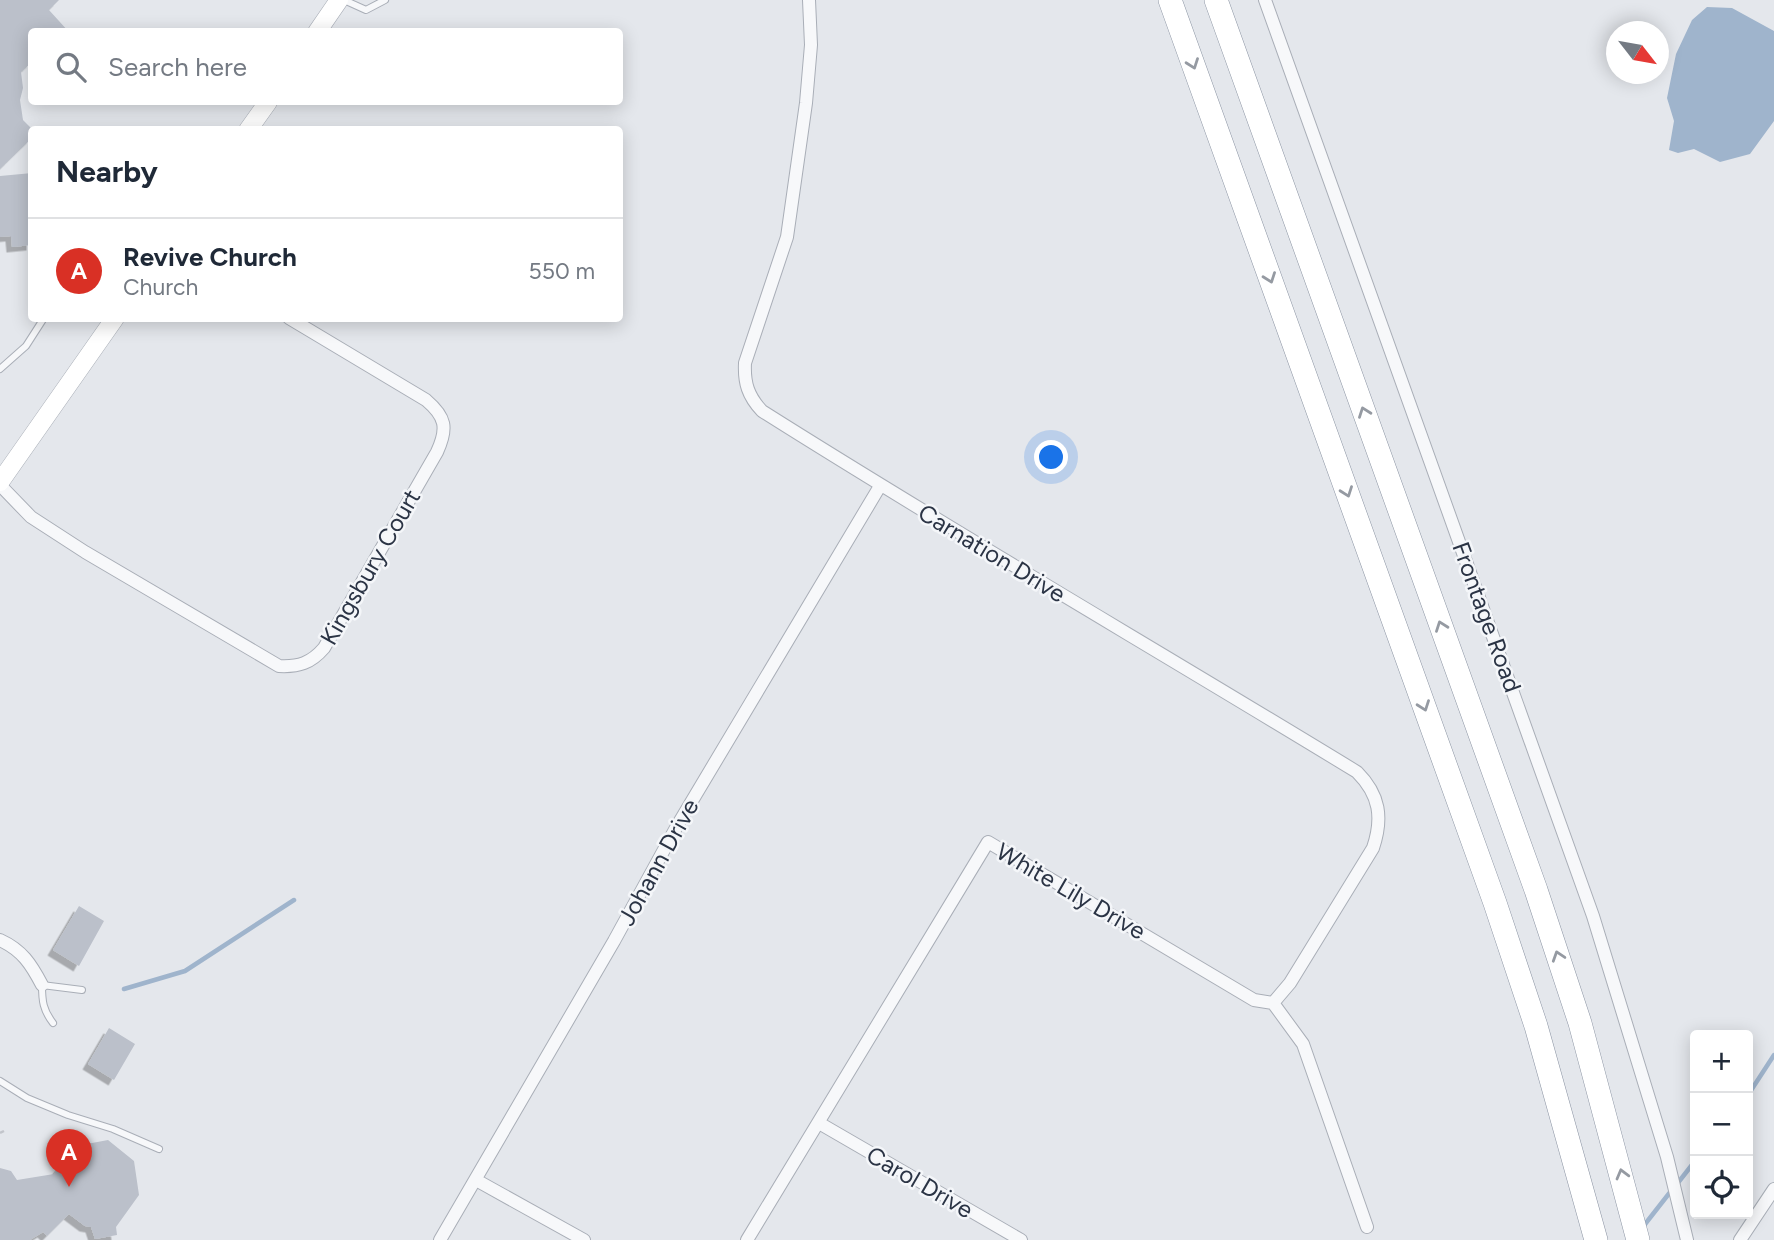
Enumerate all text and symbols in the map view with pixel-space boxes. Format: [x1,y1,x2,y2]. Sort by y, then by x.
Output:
north arrow [1606,21,1669,84]
search box [28,28,623,105]
icon: search [52,48,90,86]
text: Search here [108,51,247,83]
one-way arrow [1185,58,1199,70]
text: Nearby [56,153,158,190]
text: Revive Church [123,241,297,273]
text: A [71,257,87,285]
text: 550 m [529,257,595,285]
one-way arrow [1262,272,1276,284]
text: Church [123,273,198,301]
one-way arrow [1358,406,1372,418]
your location [1034,440,1068,474]
street label: Kingsbury Court [314,484,426,650]
one-way arrow [1339,486,1353,498]
street label: Carnation Drive [913,498,1071,608]
street label: Frontage Road [1446,538,1528,696]
one-way arrow [1435,620,1449,632]
one-way arrow [1416,700,1430,712]
street label: Johann Drive [611,794,705,930]
street label: White Lily Drive [991,837,1151,945]
one-way arrow [1551,950,1566,962]
map controls [1690,1030,1753,1219]
button: + [1690,1030,1753,1093]
button: − [1690,1093,1753,1156]
pin: A [46,1129,92,1187]
street label: Carol Drive [862,1140,978,1224]
button: locate [1690,1156,1753,1219]
one-way arrow [1616,1168,1630,1180]

